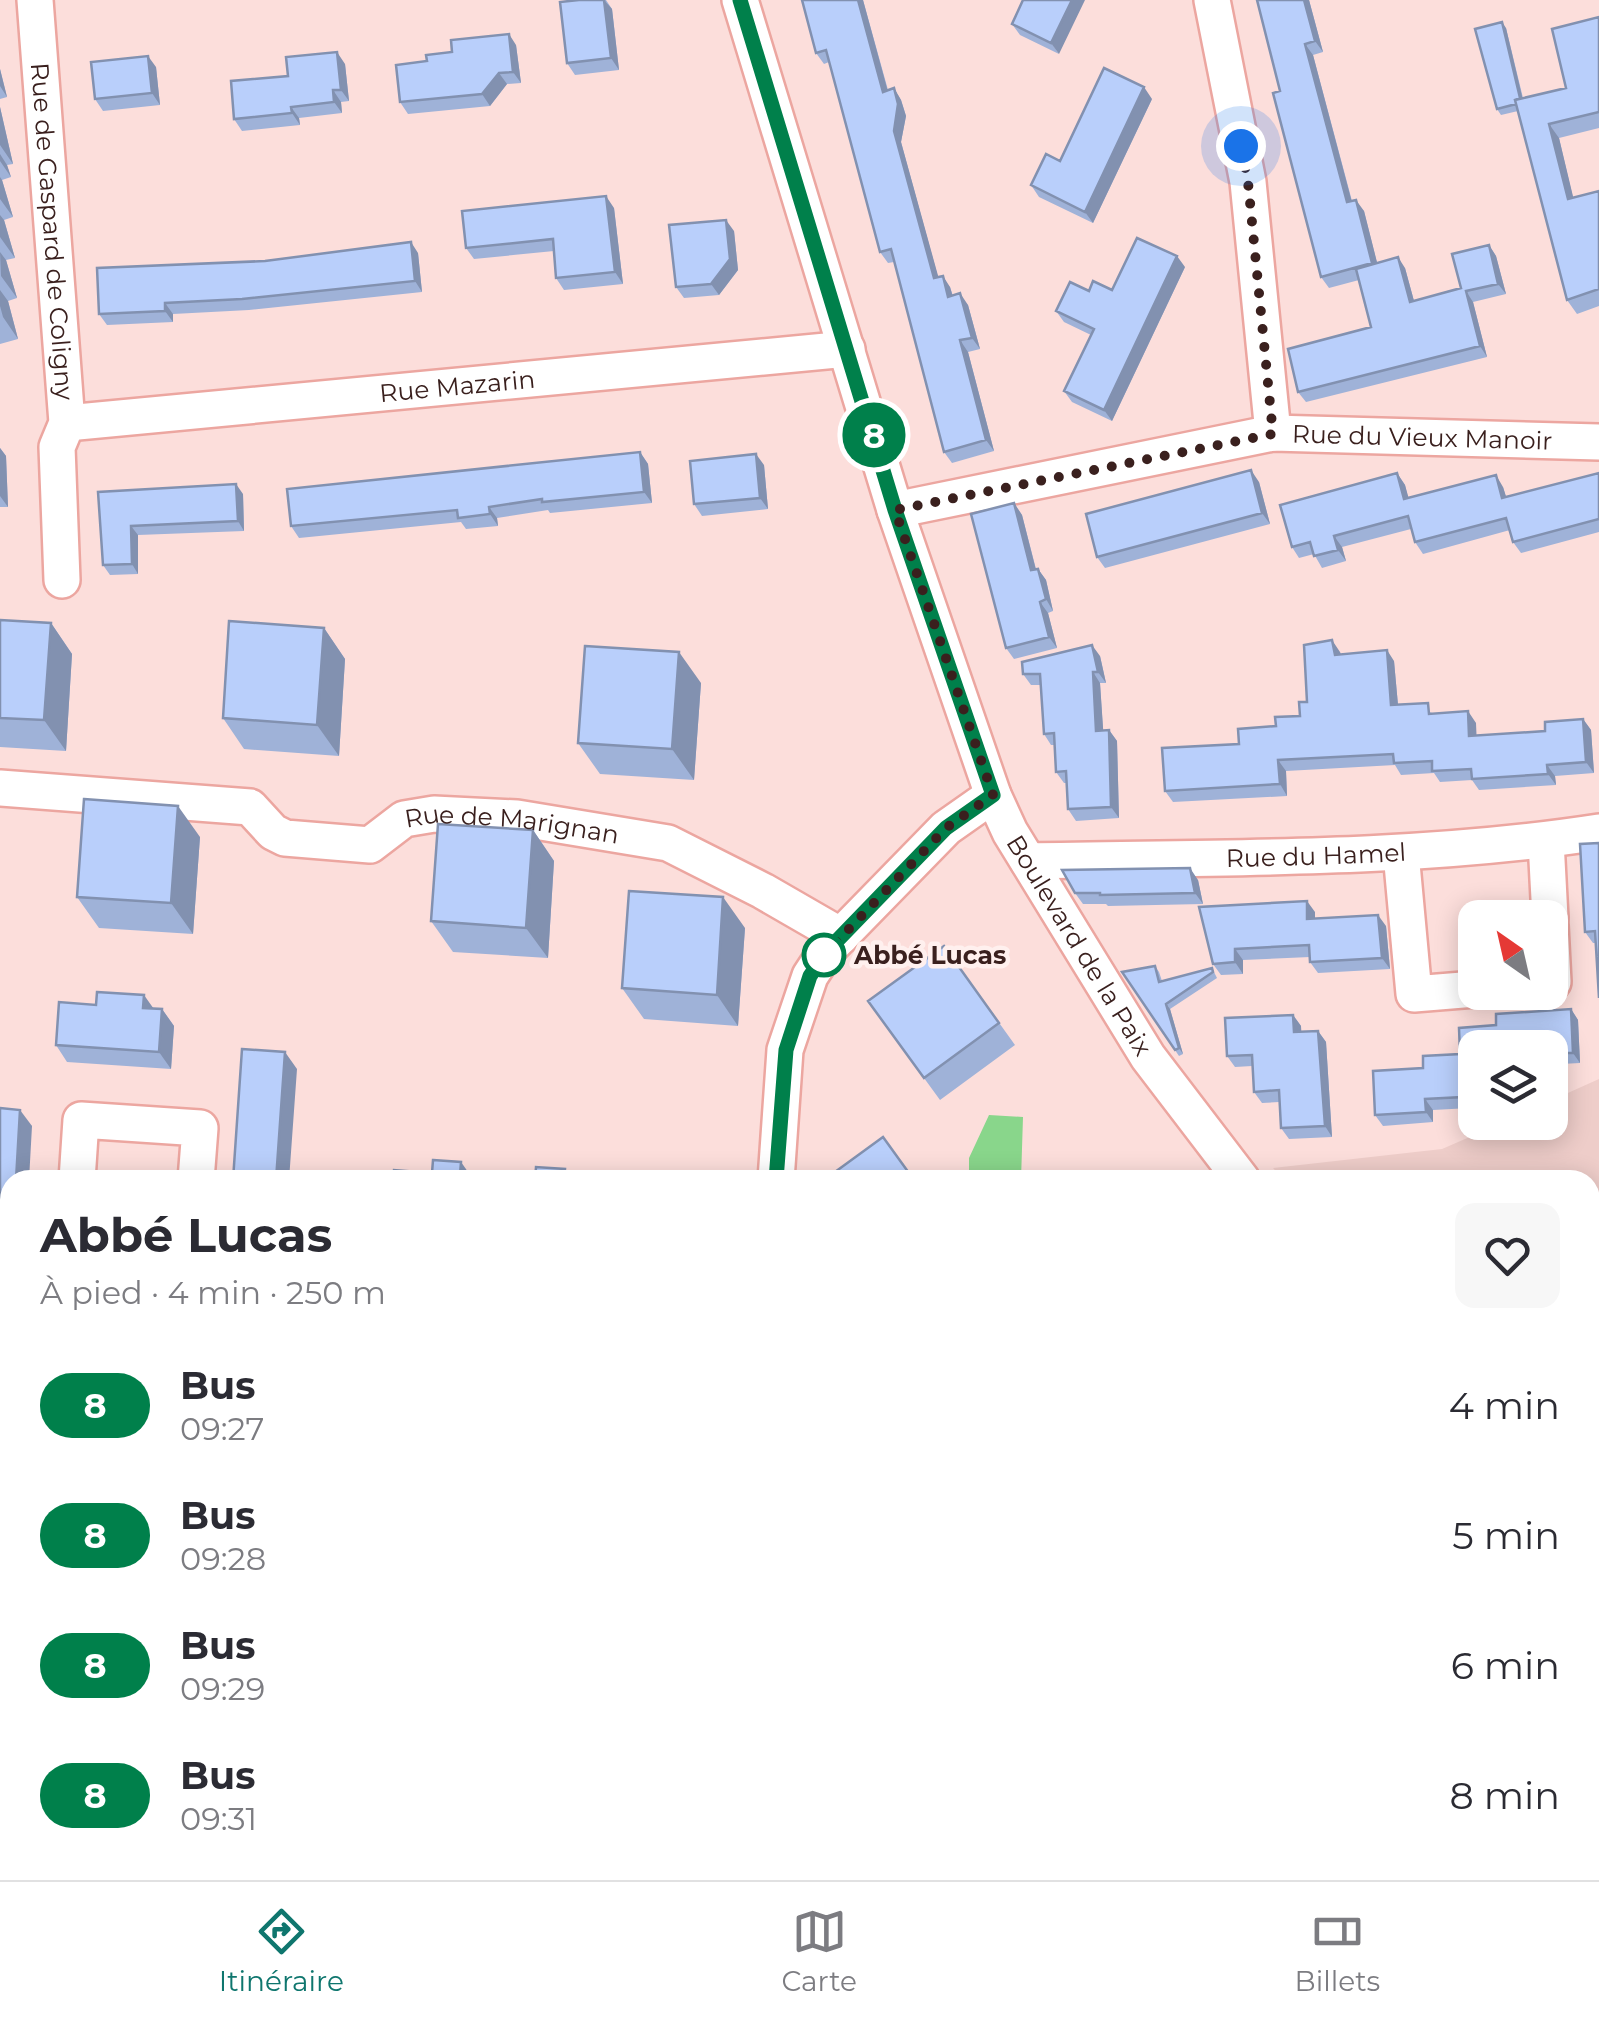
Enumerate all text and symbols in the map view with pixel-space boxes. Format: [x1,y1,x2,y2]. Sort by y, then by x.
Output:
street label: Rue de Gaspard de Coligny [25,61,80,402]
your location [1216,121,1266,171]
street label: Rue Mazarin [378,364,536,408]
line badge: 8 [842,402,906,468]
text: 8 [862,414,886,457]
street label: Rue du Vieux Manoir [1292,419,1553,456]
street label: Rue de Marignan [402,798,621,850]
street label: Boulevard de la Paix [1001,830,1158,1061]
street label: Rue du Hamel [1226,837,1407,873]
north arrow [1458,900,1568,1010]
map controls [1458,900,1568,1140]
marker: Abbé Lucas [803,934,845,976]
place label: Abbé Lucas [853,940,1006,970]
button: layers [1458,1030,1568,1140]
button: heart [1455,1203,1560,1308]
text: Abbé Lucas [40,1206,332,1264]
text: À pied · 4 min · 250 m [40,1273,386,1312]
text: Bus [180,1362,255,1409]
text: 4 min [1449,1382,1560,1429]
text: 8 [83,1384,107,1427]
text: 09:27 [180,1409,264,1448]
text: Bus [180,1492,255,1539]
text: 5 min [1452,1512,1560,1559]
text: 8 [83,1514,107,1557]
text: 09:28 [180,1539,266,1578]
text: Bus [180,1622,255,1669]
text: 6 min [1451,1642,1560,1689]
text: 8 [83,1644,107,1687]
text: 09:29 [180,1669,265,1708]
text: Bus [180,1752,255,1799]
text: 8 min [1450,1772,1560,1819]
text: 8 [83,1774,107,1817]
text: 09:31 [180,1799,257,1838]
tab: Itinéraire [219,1904,344,1998]
tab: Carte [781,1904,857,1998]
tab: Billets [1295,1904,1380,1998]

